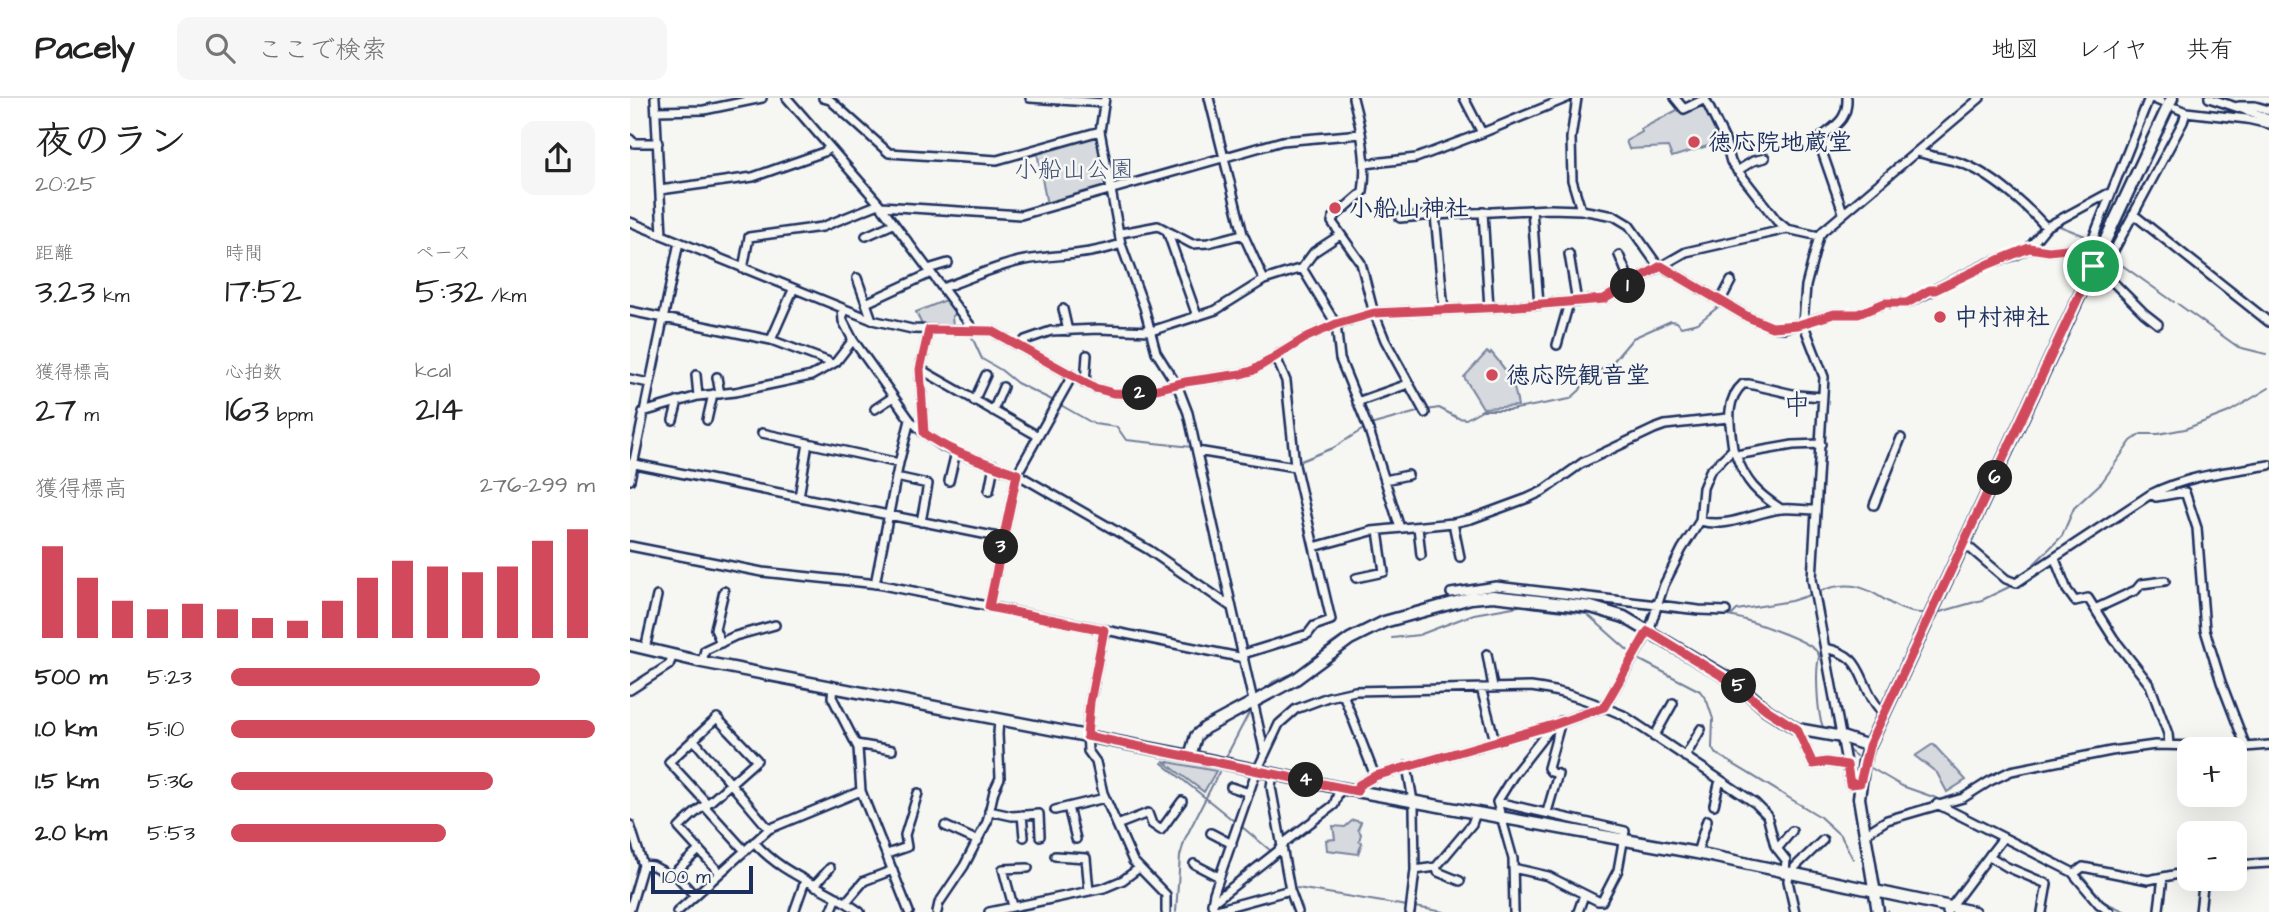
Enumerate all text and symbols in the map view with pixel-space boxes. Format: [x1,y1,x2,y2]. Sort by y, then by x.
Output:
search box [177,17,667,80]
text: Pacely [35,25,135,71]
icon: search [201,29,239,67]
text: ここで検索 [257,32,387,68]
text: 地図 [1991,33,2039,67]
text: レイヤ [2077,33,2148,67]
text: 共有 [2186,33,2234,67]
text: 夜のラン [35,116,187,168]
button: share [521,121,595,195]
place label: 徳応院地蔵堂 [1708,126,1852,160]
marker: 徳応院地蔵堂 [1686,134,1702,150]
park label: 小船山公園 [1014,153,1134,187]
text: 20:25 [35,168,96,200]
place label: 小船山神社 [1349,192,1469,226]
marker: 小船山神社 [1327,200,1343,216]
pin [2063,236,2123,296]
text: 距離 [35,240,73,267]
text: 時間 [225,240,263,267]
text: ペース [415,240,471,267]
icon: arrive [2074,247,2112,285]
text: 3.23 [35,267,96,316]
text: 17:52 [225,267,302,316]
text: 5:32 [415,267,483,316]
pin: 1 [1611,268,1646,304]
text: 1 [1626,272,1629,299]
text: km [96,283,130,310]
text: /km [483,283,526,310]
place label: 中村神社 [1954,301,2050,335]
marker: 中村神社 [1932,309,1948,325]
text: kcal [415,358,451,385]
text: 獲得標高 [35,359,111,386]
text: 心拍数 [225,359,282,386]
place label: 徳応院観音堂 [1506,359,1650,393]
marker: 徳応院観音堂 [1484,367,1500,383]
pin: 2 [1122,376,1158,410]
text: 2 [1134,379,1145,406]
text: 214 [415,385,463,434]
text: 27 [35,386,77,435]
text: 163 [225,386,269,435]
district label: 中 [1783,386,1811,425]
text: m [77,402,99,429]
text: bpm [269,402,313,429]
pin: 6 [1978,460,2012,496]
text: 6 [1989,464,2000,491]
text: 276–299 m [480,469,595,501]
text: 獲得標高 [35,473,127,505]
pin: 3 [984,530,1018,564]
text: 3 [996,533,1005,560]
text: 500 m [35,661,107,693]
text: 5:23 [147,661,192,693]
pin: 5 [1722,668,1756,704]
text: 5 [1732,672,1745,699]
text: 1.0 km [35,713,97,745]
text: 5:10 [147,713,185,745]
map controls [2177,737,2247,891]
button: + [2177,737,2247,807]
pin: 4 [1288,762,1324,798]
text: 1.5 km [35,765,99,797]
text: 5:36 [147,765,193,797]
text: 4 [1299,766,1312,793]
text: 2.0 km [35,817,107,849]
text: 5:53 [147,817,195,849]
button: − [2177,821,2247,891]
scale bar [651,863,752,895]
text: 100 m [662,864,711,891]

